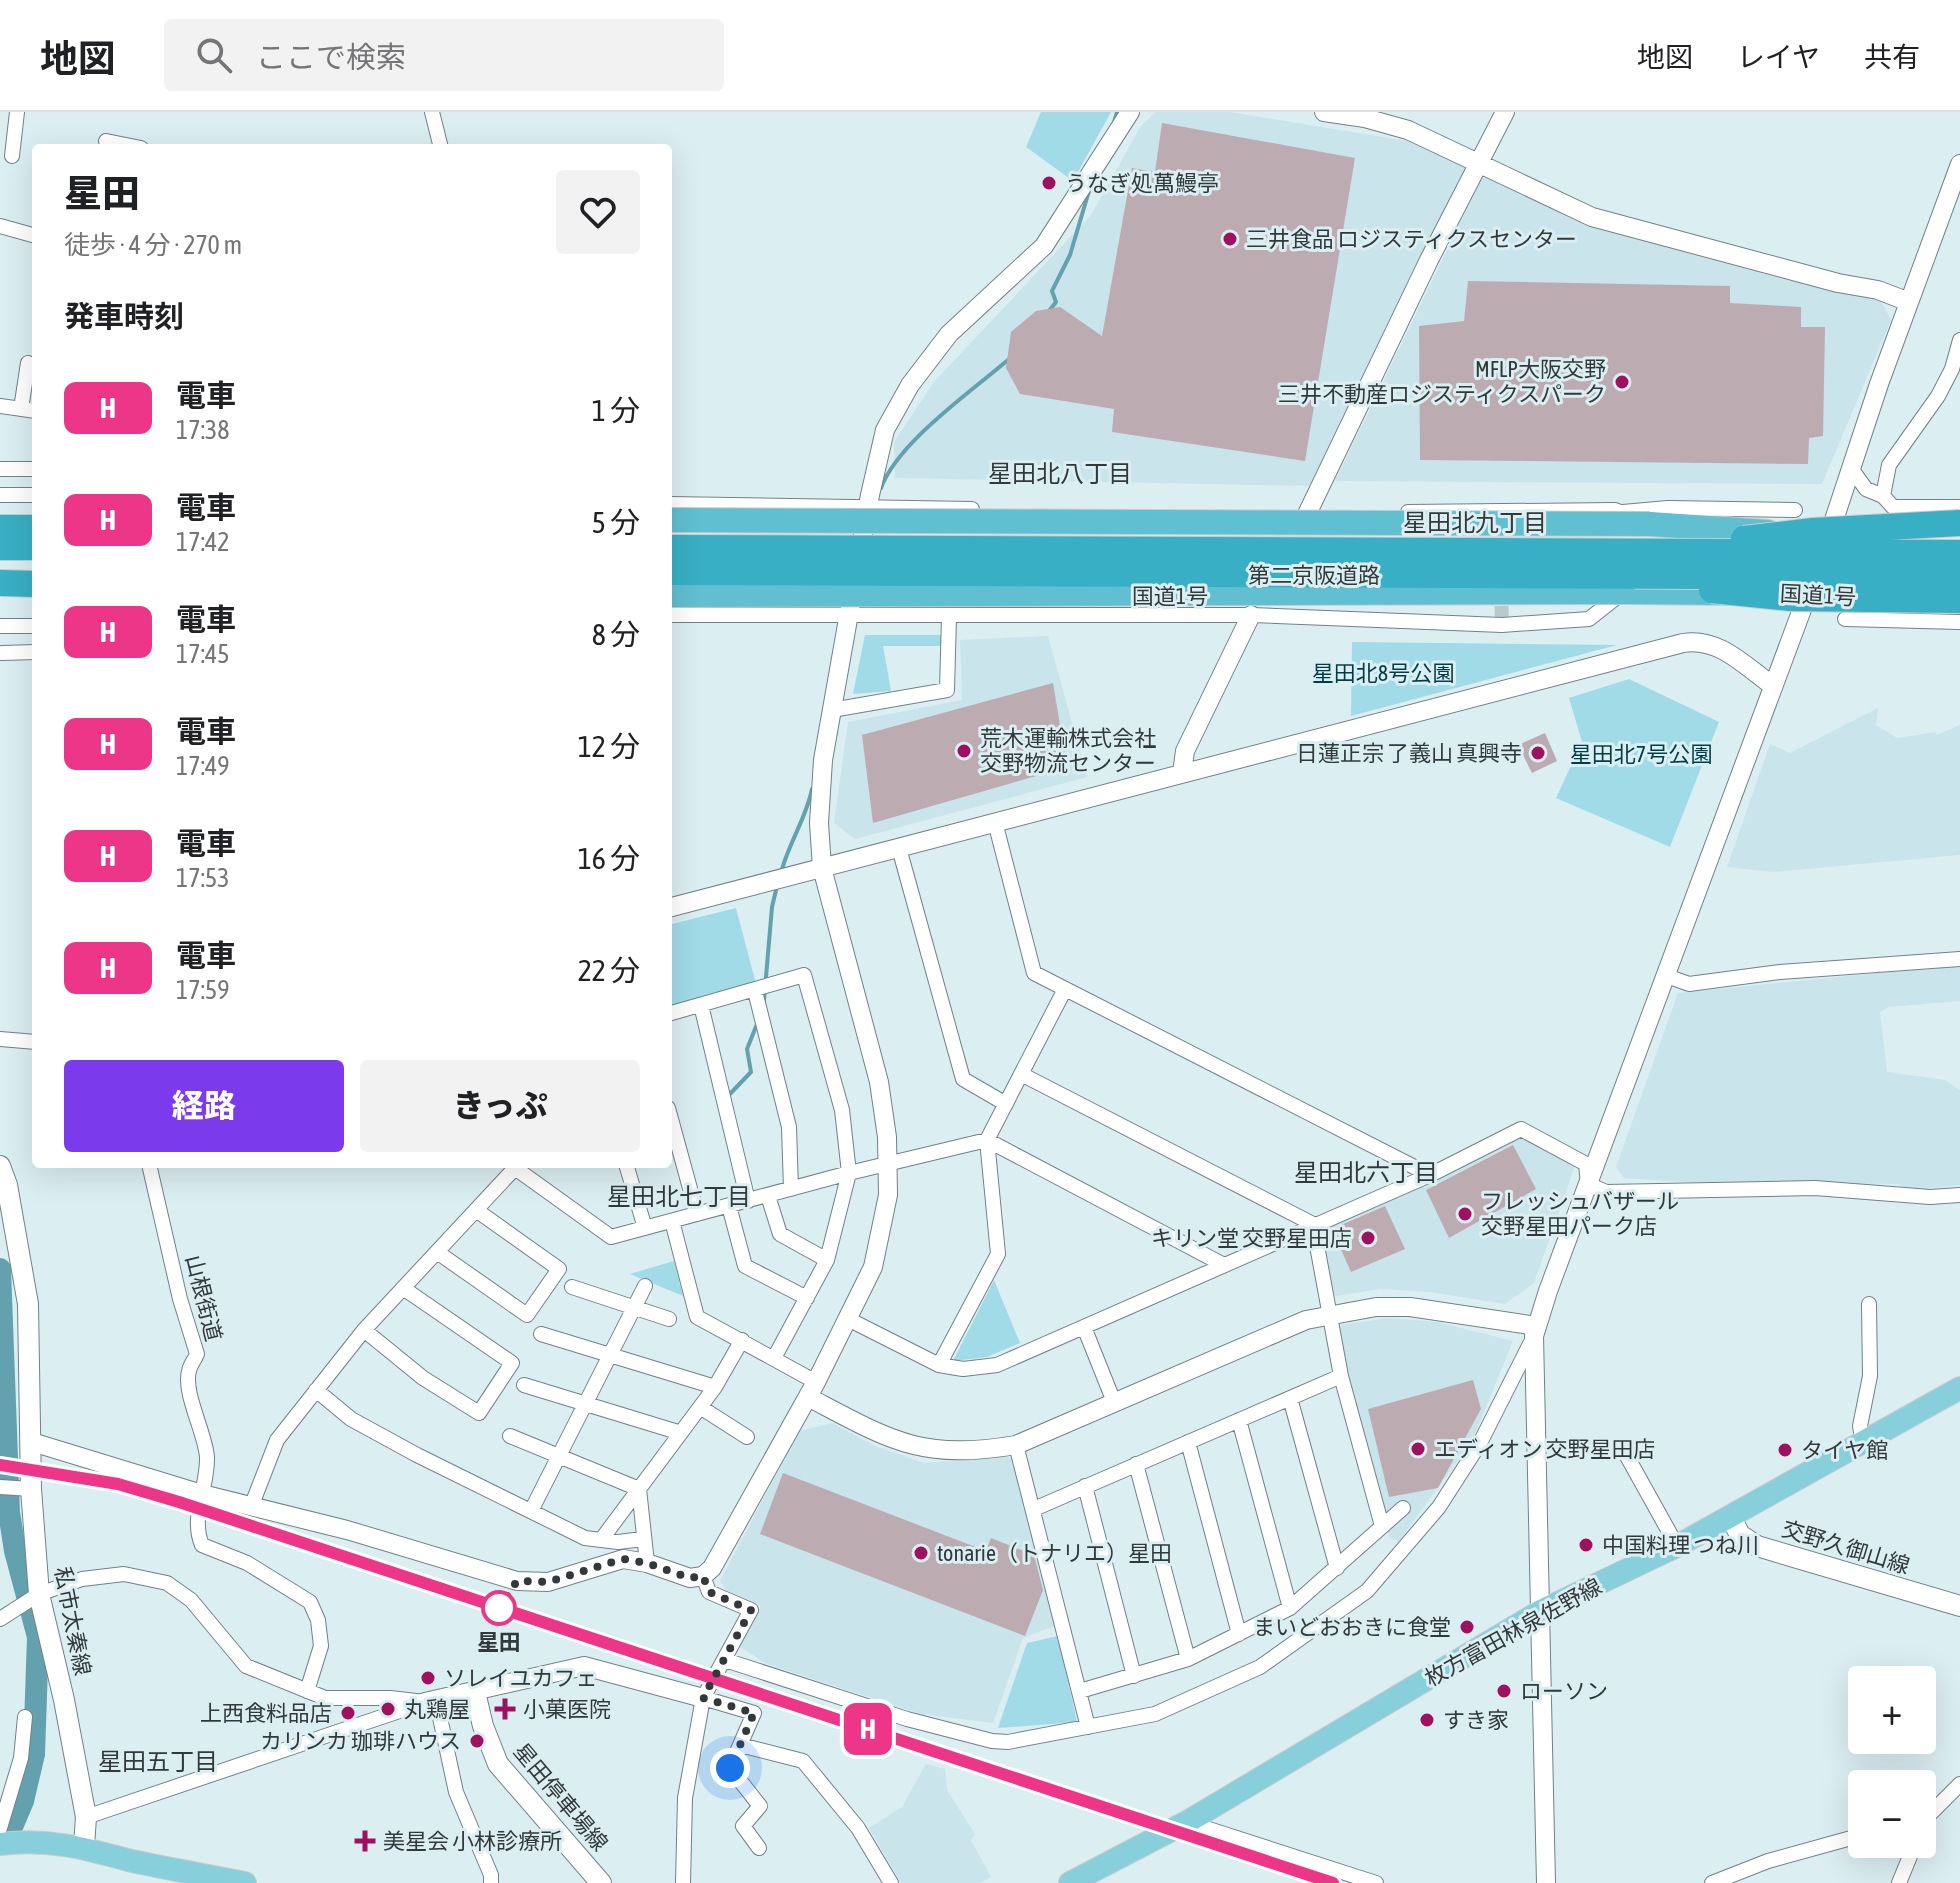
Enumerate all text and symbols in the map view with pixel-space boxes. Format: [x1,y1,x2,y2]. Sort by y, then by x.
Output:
search box [164,19,724,91]
icon: search [192,33,236,77]
text: 地図 [40,37,116,80]
text: ここで検索 [256,40,406,74]
text: 地図 [1637,41,1693,73]
text: レイヤ [1737,41,1820,73]
text: 共有 [1864,41,1920,73]
button: heart [556,170,640,254]
place label: うなぎ処萬鰻亭 [1065,170,1219,196]
text: 星田 [64,172,140,215]
marker: うなぎ処萬鰻亭 [1040,174,1058,192]
place label: 三井食品 ロジスティクスセンター [1246,226,1577,252]
text: 徒歩 · 4 分 · 270 m [64,230,242,260]
marker: 三井食品 ロジスティクスセンター [1221,230,1239,248]
text: 発車時刻 [64,299,184,333]
place label: MFLP大阪交野 三井不動産ロジスティクスパーク [1278,356,1606,407]
marker: MFLP大阪交野 三井不動産ロジスティクスパーク [1613,373,1631,391]
text: 電車 [176,378,236,412]
text: H [100,392,116,424]
text: 1 分 [592,393,640,427]
text: 17:38 [176,415,230,445]
district label: 星田北八丁目 [988,460,1132,487]
text: 電車 [176,490,236,524]
text: H [100,504,116,536]
text: 5 分 [592,505,640,539]
district label: 星田北九丁目 [1403,509,1547,536]
text: 17:42 [176,527,230,557]
street label: 第二京阪道路 [1248,562,1380,588]
street label: 国道1号 [1779,580,1857,610]
street label: 国道1号 [1132,583,1208,609]
text: 電車 [176,602,236,636]
text: H [100,616,116,648]
text: 8 分 [592,617,640,651]
text: 17:45 [176,639,230,669]
park label: 星田北8号公園 [1312,660,1454,686]
text: 電車 [176,714,236,748]
place label: 荒木運輸株式会社 交野物流センター [980,725,1156,776]
text: H [100,728,116,760]
text: 12 分 [578,729,640,763]
place label: 日蓮正宗 了義山 真興寺 [1296,740,1522,766]
park label: 星田北7号公園 [1570,741,1712,767]
marker: 荒木運輸株式会社 交野物流センター [955,742,973,760]
marker: 日蓮正宗 了義山 真興寺 [1529,744,1547,762]
text: 17:49 [176,751,230,781]
text: 電車 [176,826,236,860]
text: H [100,840,116,872]
text: 16 分 [578,841,640,875]
text: 17:53 [176,863,230,893]
text: 電車 [176,938,236,972]
text: H [100,952,116,984]
text: 22 分 [578,953,640,987]
text: 17:59 [176,975,230,1005]
button: 経路 [64,1060,344,1152]
button: きっぷ [360,1060,640,1152]
district label: 星田北六丁目 [1294,1159,1438,1186]
district label: 星田北七丁目 [607,1183,751,1210]
place label: フレッシュバザール 交野星田パーク店 [1481,1188,1679,1239]
marker: フレッシュバザール 交野星田パーク店 [1456,1205,1474,1223]
place label: キリン堂 交野星田店 [1151,1225,1352,1251]
marker: キリン堂 交野星田店 [1359,1229,1377,1247]
street label: 山根街道 [181,1252,227,1344]
place label: エディオン 交野星田店 [1434,1436,1655,1462]
place label: タイヤ館 [1801,1437,1888,1463]
marker: エディオン 交野星田店 [1409,1440,1427,1458]
marker: タイヤ館 [1776,1441,1794,1459]
street label: 交野久御山線 [1779,1515,1913,1579]
place label: 中国料理 つね川 [1602,1532,1759,1558]
marker: 中国料理 つね川 [1577,1536,1595,1554]
place label: tonarie（トナリエ）星田 [937,1540,1172,1566]
marker: tonarie（トナリエ）星田 [912,1544,930,1562]
street label: 私市太秦線 [50,1565,96,1677]
street label: 枚方富田林泉佐野線 [1420,1573,1606,1691]
marker: 星田 [482,1591,516,1625]
place label: まいどおおきに食堂 [1253,1614,1451,1640]
marker: まいどおおきに食堂 [1458,1618,1476,1636]
place label: 星田 [477,1629,521,1655]
place label: ソレイユカフェ [444,1665,598,1691]
map controls [1848,1666,1936,1858]
button: + [1848,1666,1936,1754]
marker: ソレイユカフェ [419,1669,437,1687]
place label: ローソン [1520,1678,1608,1704]
marker: ローソン [1495,1682,1513,1700]
place label: 丸鶏屋 [404,1696,470,1722]
place label: 小菓医院 [523,1696,611,1722]
marker: 小菓医院 [494,1698,516,1720]
place label: 上西食料品店 [200,1700,332,1726]
marker: 丸鶏屋 [379,1700,397,1718]
line badge: H [842,1703,894,1755]
marker: 上西食料品店 [339,1704,357,1722]
place label: すき家 [1443,1707,1509,1733]
marker: すき家 [1418,1711,1436,1729]
text: H [860,1713,876,1745]
place label: カリンカ 珈琲ハウス [260,1728,461,1754]
marker: カリンカ 珈琲ハウス [468,1732,486,1750]
street label: 星田停車場線 [509,1738,613,1856]
district label: 星田五丁目 [98,1748,218,1775]
your location [710,1748,750,1788]
button: − [1848,1770,1936,1858]
place label: 美星会 小林診療所 [383,1828,562,1854]
marker: 美星会 小林診療所 [354,1830,376,1852]

